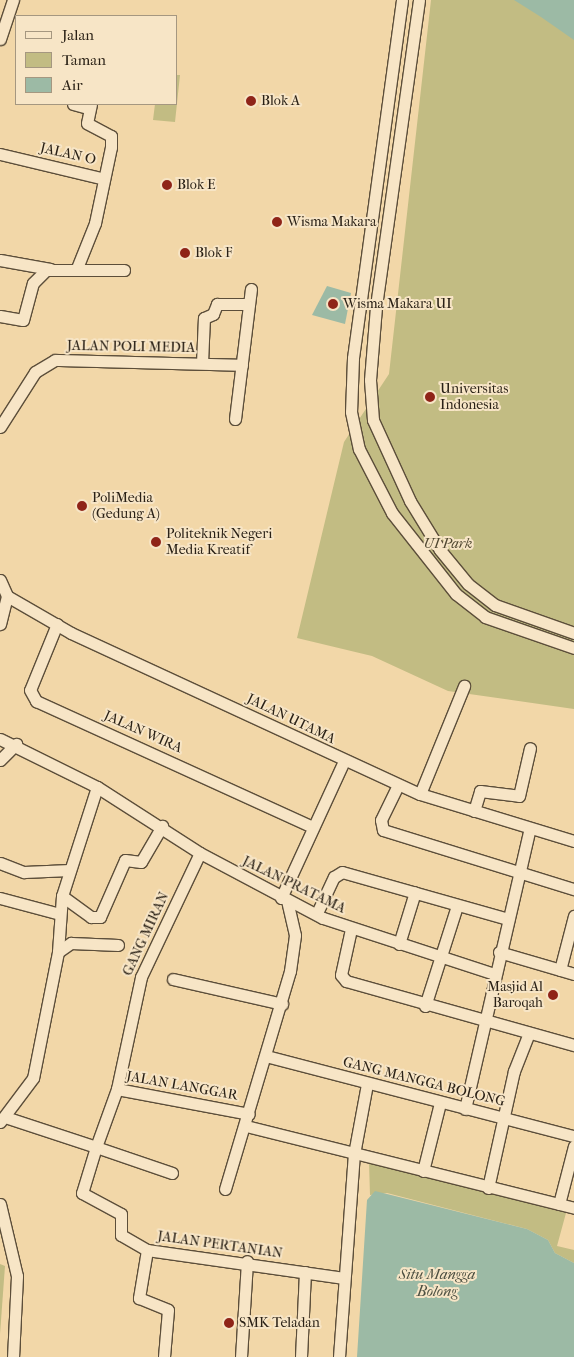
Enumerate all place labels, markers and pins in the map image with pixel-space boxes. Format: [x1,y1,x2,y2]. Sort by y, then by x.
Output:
place label: Blok A [261,93,300,109]
marker: Blok A [245,95,257,107]
place label: Blok E [177,177,216,193]
marker: Blok E [161,179,173,191]
place label: Wisma Makara [287,214,376,230]
marker: Wisma Makara [271,216,283,228]
place label: Blok F [195,245,233,261]
marker: Blok F [179,247,191,259]
place label: Wisma Makara UI [343,296,452,312]
marker: Wisma Makara UI [327,298,339,310]
place label: Universitas Indonesia [440,381,508,414]
marker: Universitas Indonesia [424,391,436,403]
place label: PoliMedia (Gedung A) [92,490,160,522]
marker: PoliMedia (Gedung A) [76,500,88,512]
place label: Politeknik Negeri Media Kreatif [166,526,272,558]
marker: Politeknik Negeri Media Kreatif [150,536,162,548]
place label: Masjid Al Baroqah [487,979,543,1012]
marker: Masjid Al Baroqah [547,989,559,1001]
place label: SMK Teladan [239,1315,320,1331]
marker: SMK Teladan [223,1317,235,1329]

